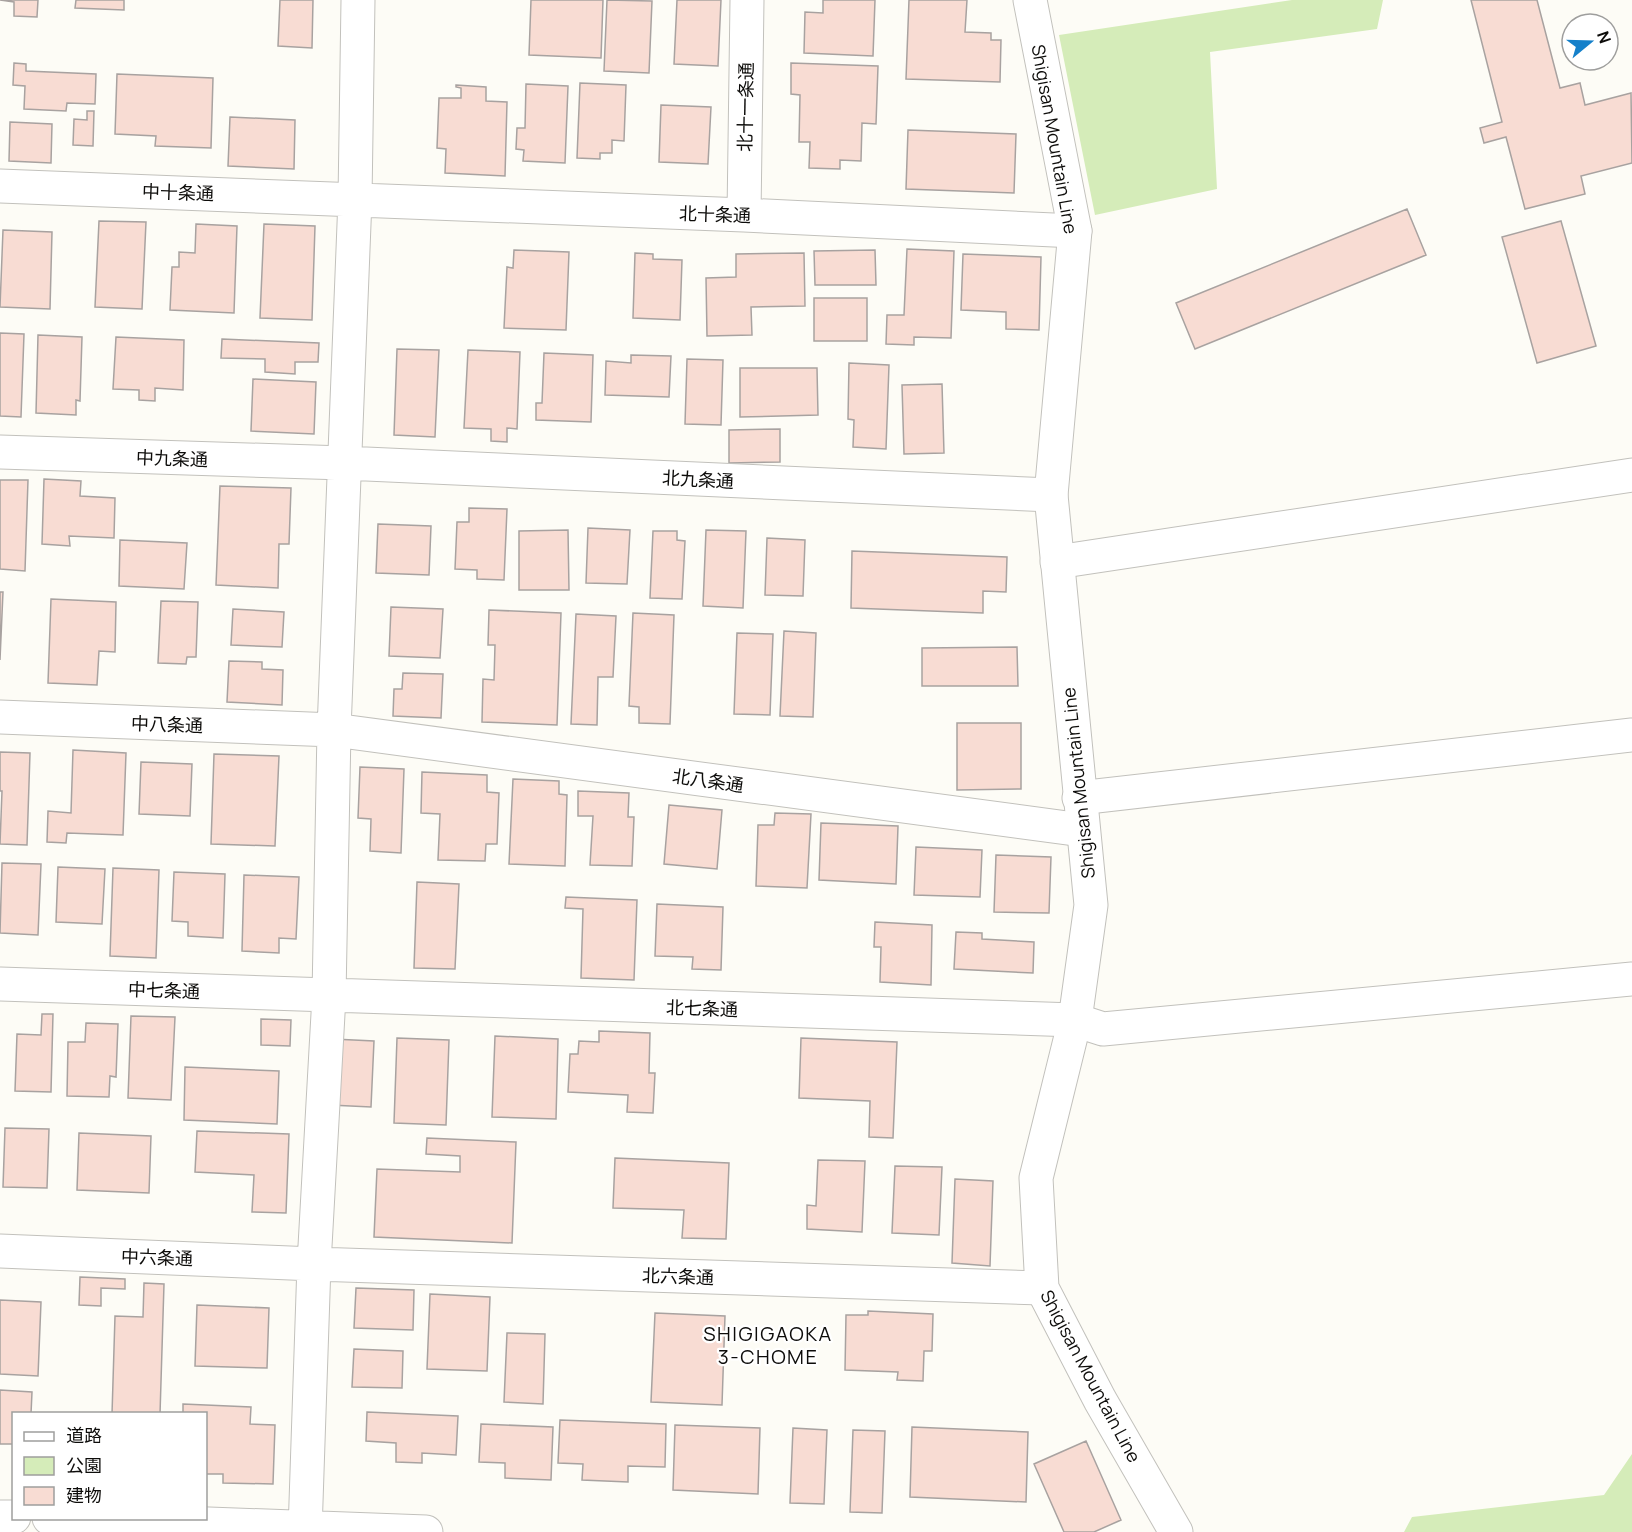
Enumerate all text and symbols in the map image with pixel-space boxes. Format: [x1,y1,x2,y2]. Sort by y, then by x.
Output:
north arrow [1560,12,1620,72]
text: N [1592,28,1616,46]
street label: Shigisan Mountain Line [1027,42,1083,236]
street label: 北十一条通 [732,62,758,152]
street label: 中十条通 [142,179,214,205]
street label: 北十条通 [679,201,751,227]
street label: 中九条通 [136,445,208,471]
street label: 北九条通 [661,465,735,493]
street label: Shigisan Mountain Line [1056,686,1100,880]
street label: 中八条通 [131,711,203,737]
street label: 北八条通 [671,763,745,797]
street label: 中七条通 [128,977,200,1003]
street label: 北七条通 [666,995,738,1021]
street label: 中六条通 [121,1244,193,1270]
street label: 北六条通 [642,1263,714,1289]
street label: Shigisan Mountain Line [1035,1286,1147,1466]
district label: SHIGIGAOKA 3-CHOME [703,1320,833,1370]
legend [12,1412,207,1520]
text: 道路 [66,1423,102,1447]
text: 公園 [66,1453,102,1477]
text: 建物 [66,1483,102,1507]

